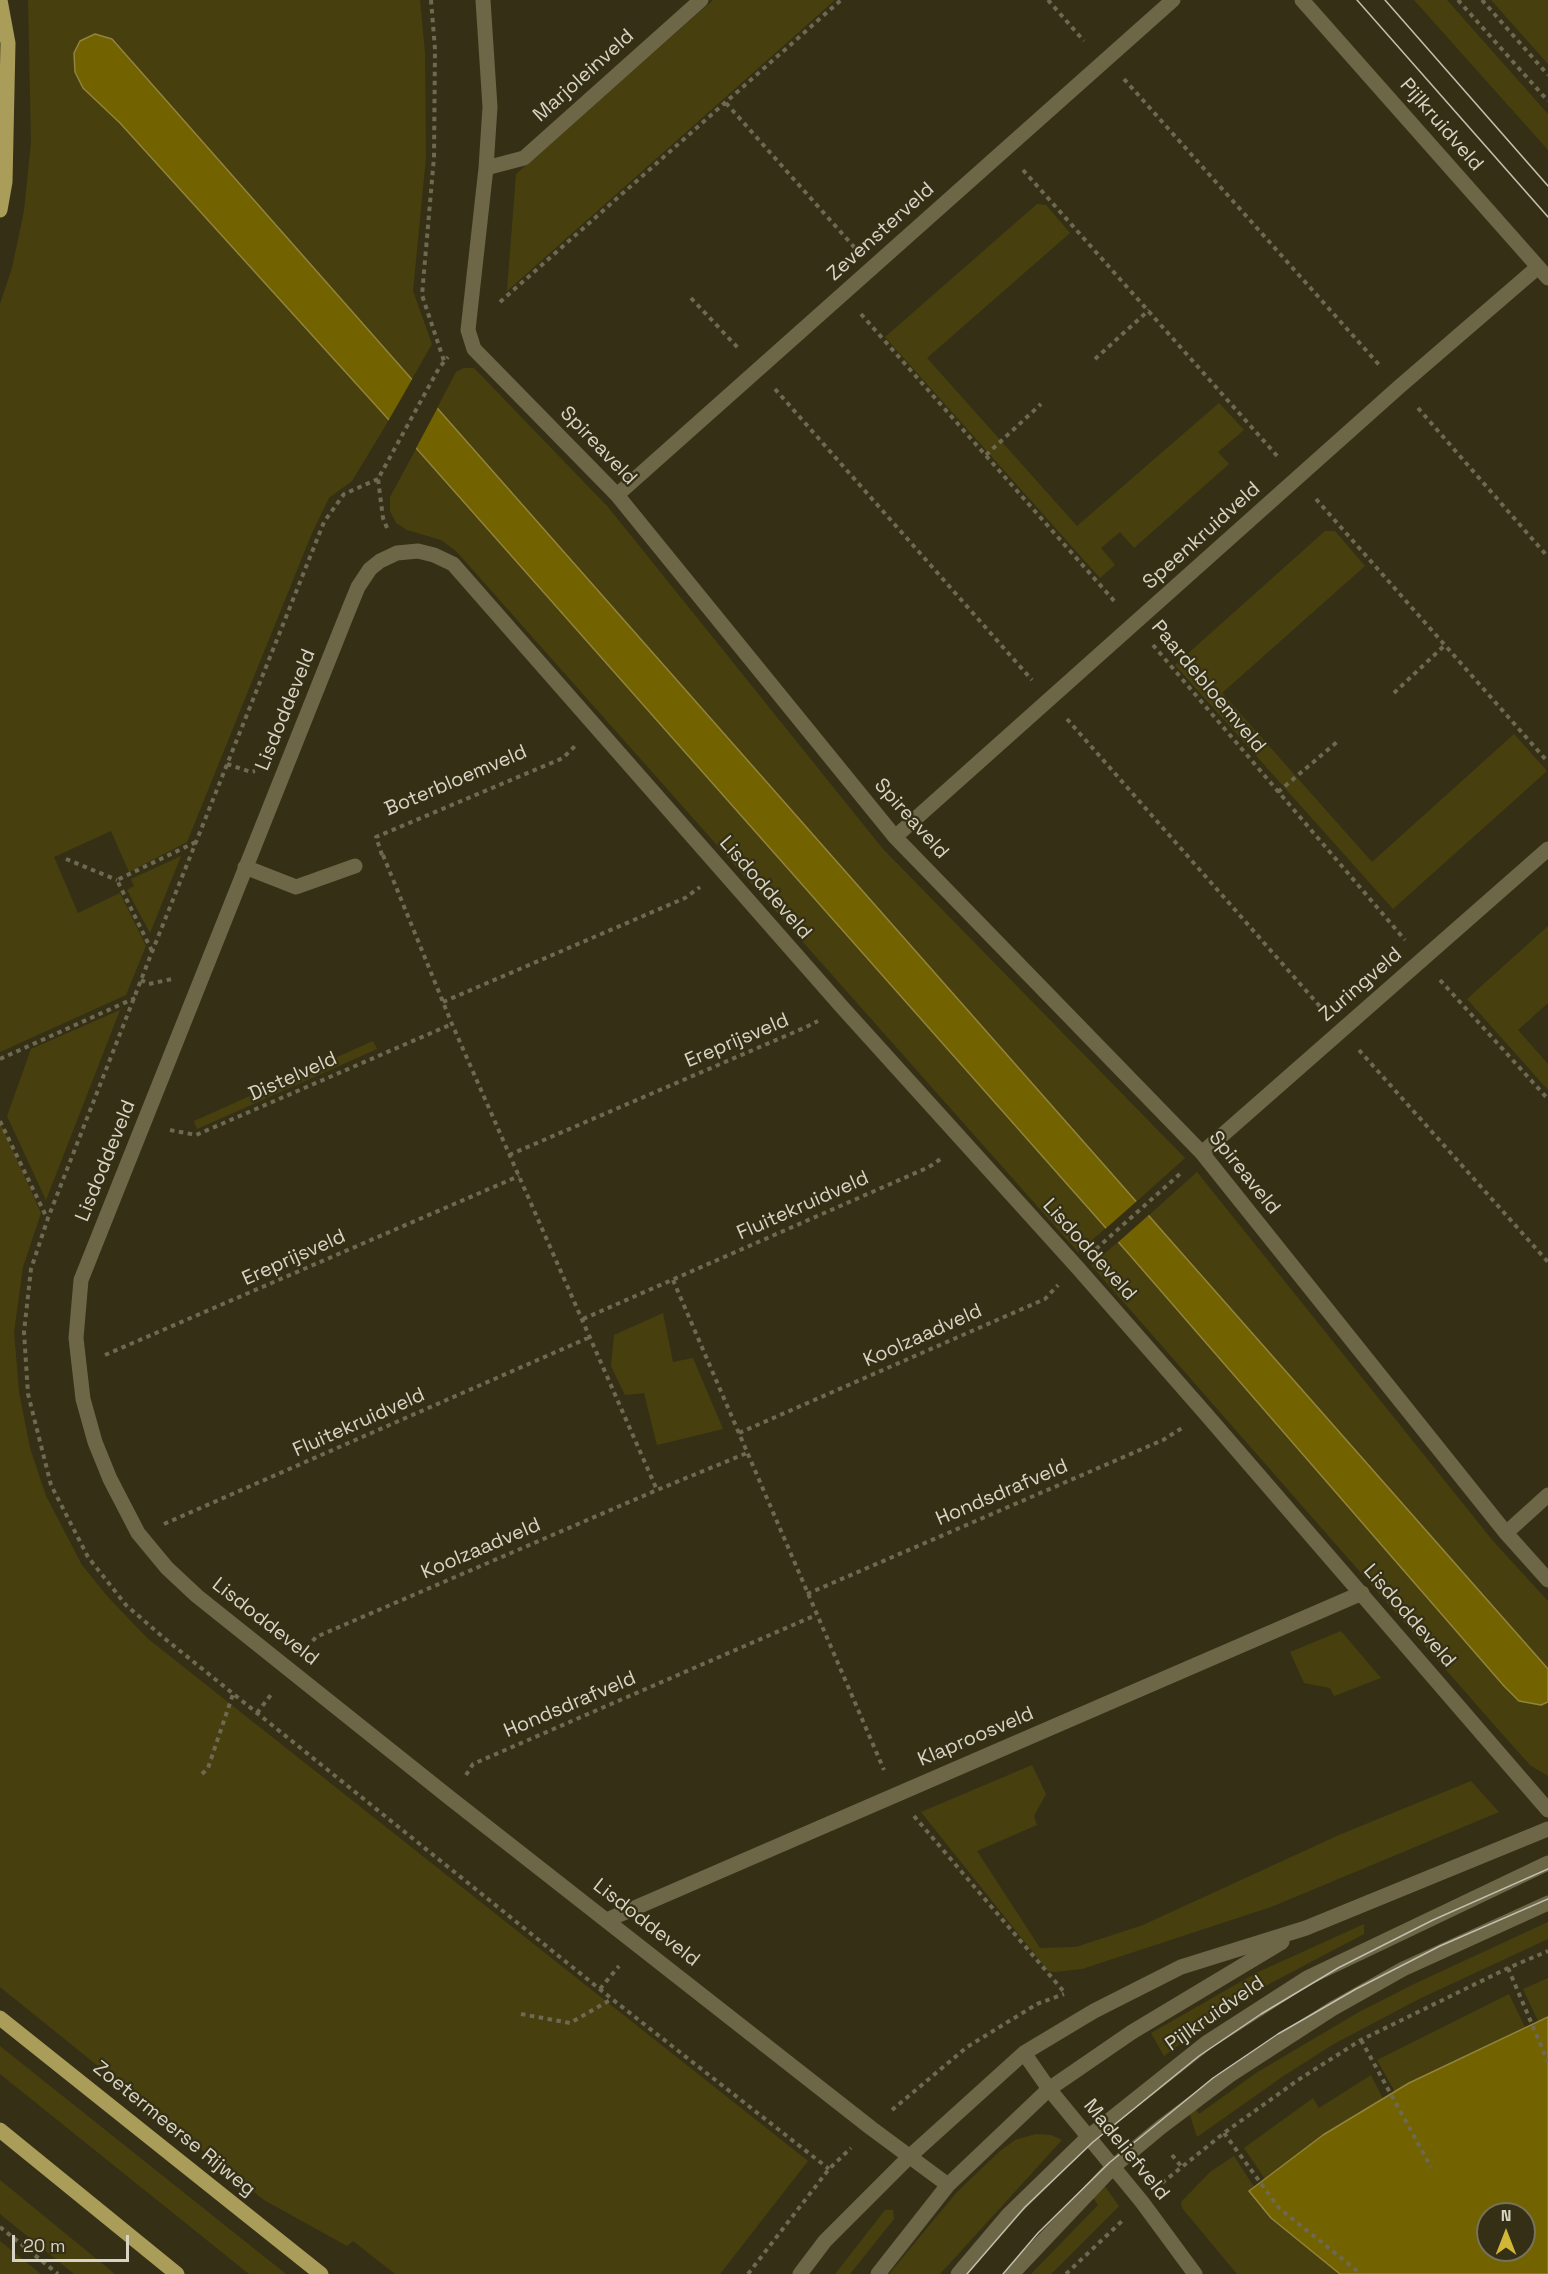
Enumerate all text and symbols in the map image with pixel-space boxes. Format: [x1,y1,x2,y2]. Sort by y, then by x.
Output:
street label: Marjoleinveld [529,25,639,127]
street label: Pijlkruidveld [1394,74,1488,176]
street label: Zevensterveld [823,178,939,286]
street label: Spireaveld [555,402,641,490]
street label: Speenkruidveld [1138,477,1266,595]
street label: Paardebloemveld [1146,616,1270,758]
street label: Lisdoddeveld [251,646,321,774]
street label: Boterbloemveld [381,740,531,822]
street label: Spireaveld [869,774,953,864]
street label: Lisdoddeveld [714,832,816,944]
street label: Zuringveld [1315,943,1407,1027]
street label: Ereprijsveld [681,1008,793,1074]
street label: Distelveld [245,1047,341,1107]
street label: Lisdoddeveld [71,1097,141,1225]
street label: Spireaveld [1203,1127,1285,1219]
street label: Fluitekruidveld [733,1166,873,1246]
street label: Lisdoddeveld [1037,1194,1141,1306]
street label: Ereprijsveld [239,1225,349,1291]
street label: Koolzaadveld [860,1299,986,1373]
street label: Fluitekruidveld [289,1383,429,1463]
street label: Hondsdrafveld [932,1454,1072,1532]
street label: Koolzaadveld [418,1513,544,1585]
street label: Lisdoddeveld [1358,1560,1460,1672]
street label: Lisdoddeveld [207,1573,323,1671]
street label: Hondsdrafveld [500,1666,640,1744]
street label: Klaproosveld [914,1702,1038,1772]
street label: Lisdoddeveld [588,1874,704,1972]
street label: Pijlkruidveld [1161,1971,1269,2057]
street label: Zoetermeerse Rijweg [88,2056,260,2202]
street label: Madeliefveld [1078,2095,1174,2205]
north arrow [1476,2202,1536,2262]
text: N [1501,2205,1511,2226]
scale bar [15,2223,132,2261]
text: 20 m [23,2234,66,2257]

